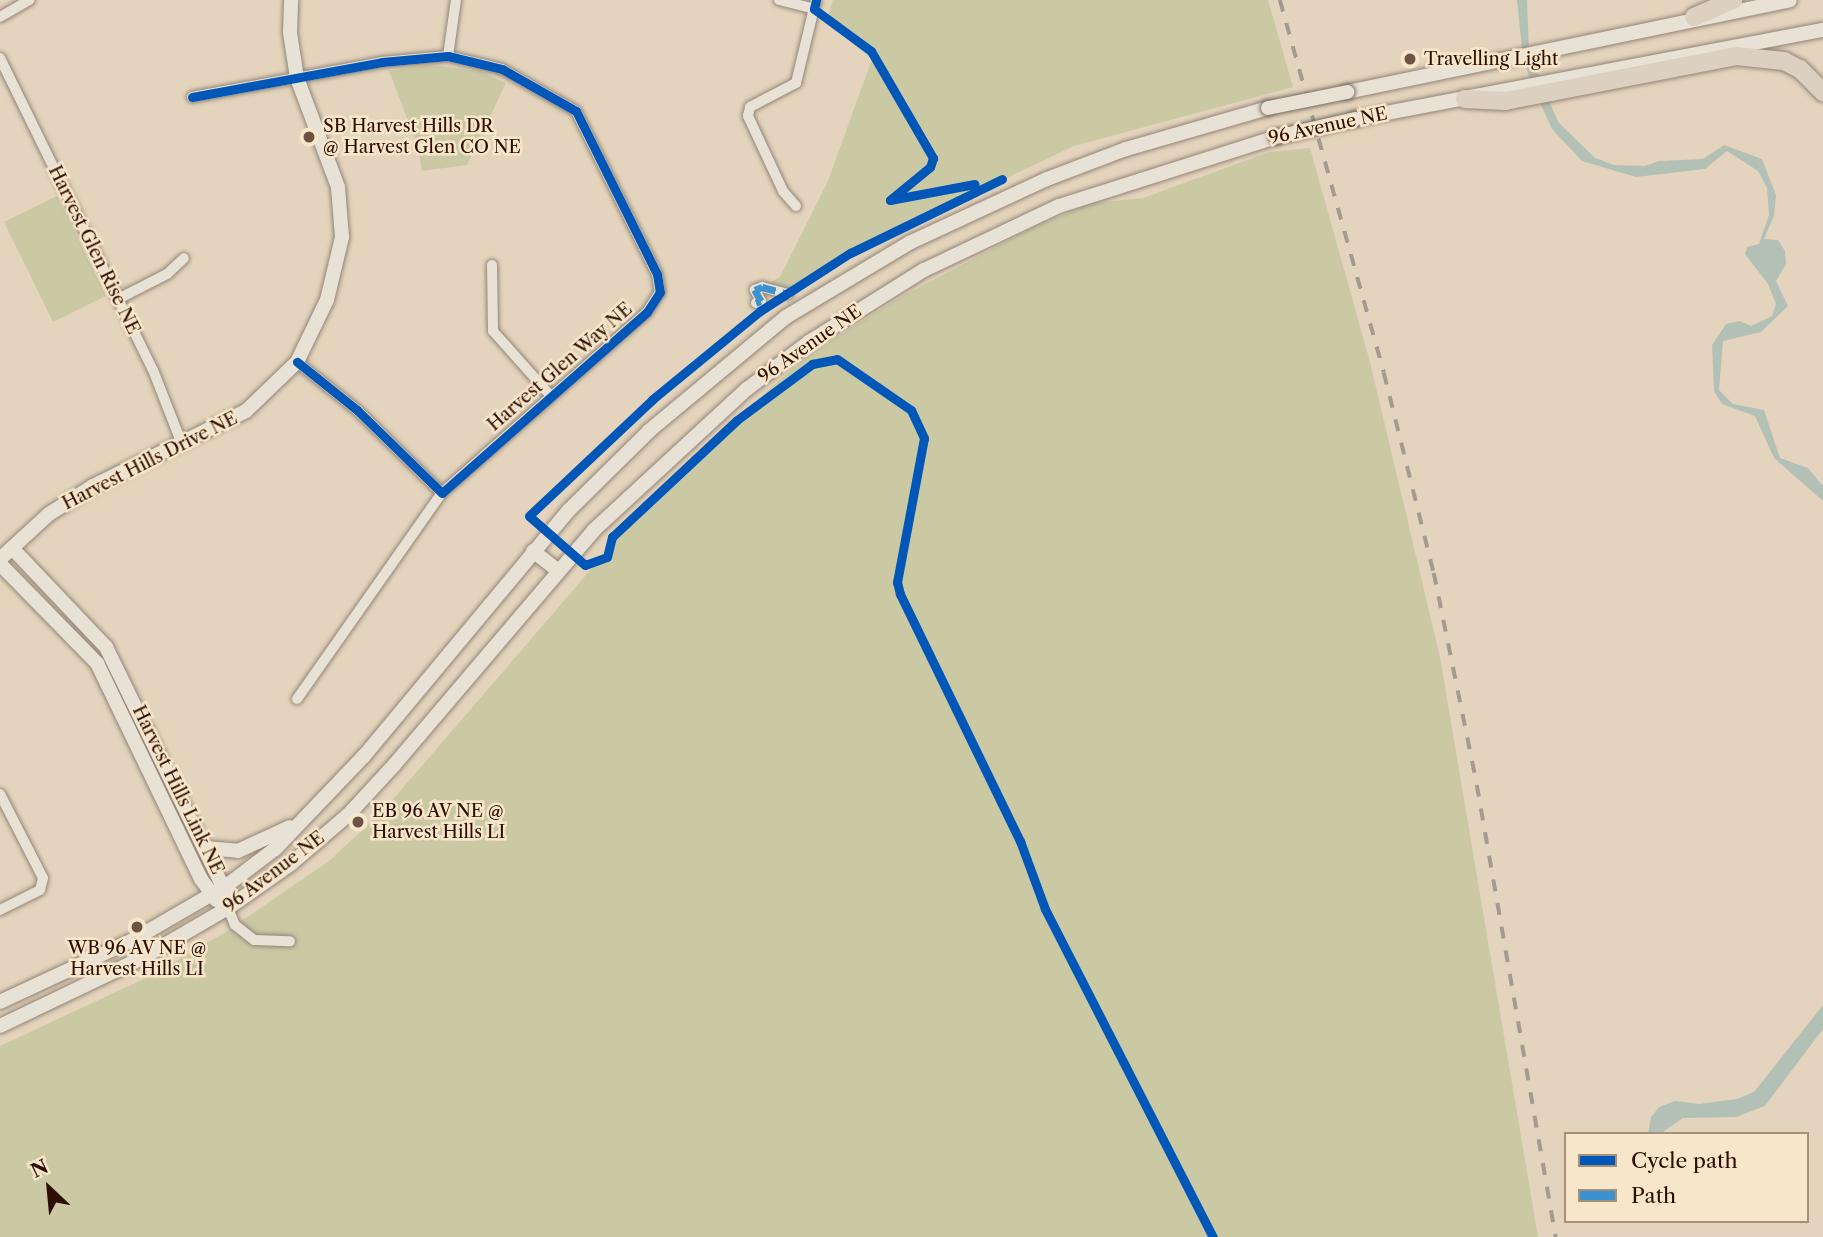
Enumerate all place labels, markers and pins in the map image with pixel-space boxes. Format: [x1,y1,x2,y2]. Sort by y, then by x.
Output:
place label: Travelling Light [1424,48,1558,70]
marker: Travelling Light [1402,51,1418,67]
place label: SB Harvest Hills DR @ Harvest Glen CO NE [323,116,521,158]
marker: SB Harvest Hills DR @ Harvest Glen CO NE [301,129,317,145]
place label: EB 96 AV NE @ Harvest Hills LI [372,801,505,844]
marker: EB 96 AV NE @ Harvest Hills LI [350,814,366,830]
marker: WB 96 AV NE @ Harvest Hills LI [129,919,145,935]
place label: WB 96 AV NE @ Harvest Hills LI [67,938,207,981]

